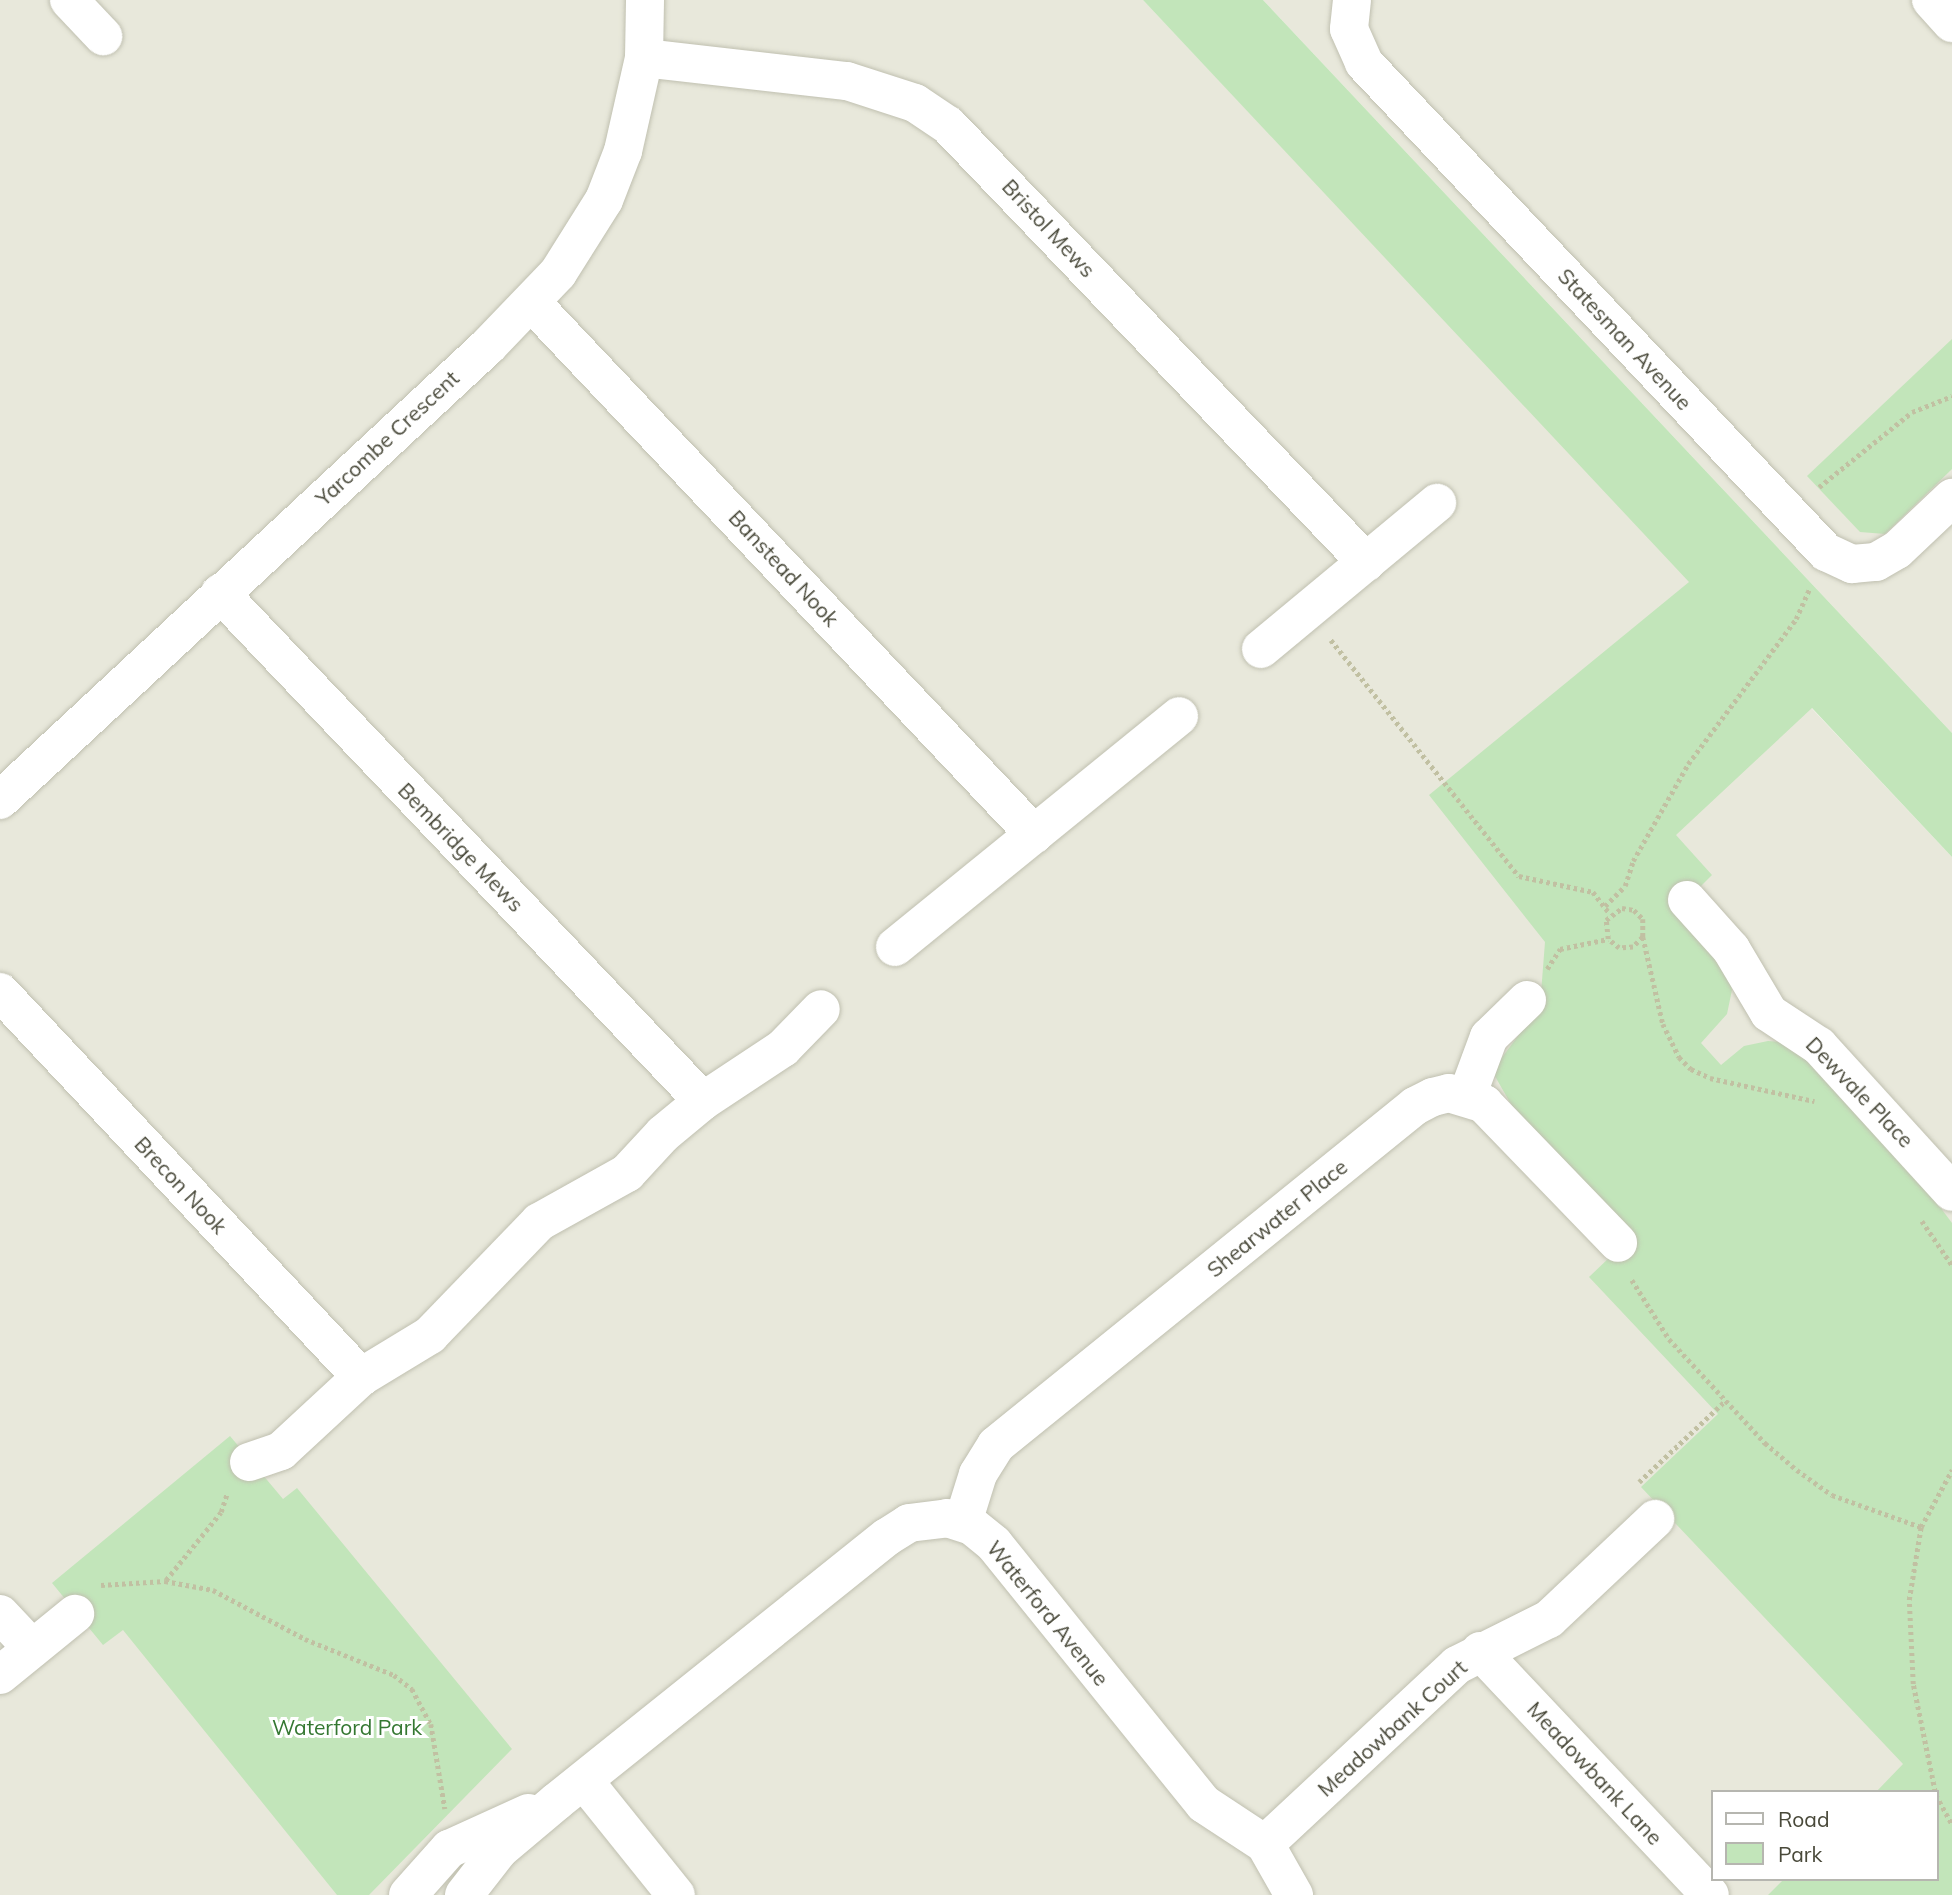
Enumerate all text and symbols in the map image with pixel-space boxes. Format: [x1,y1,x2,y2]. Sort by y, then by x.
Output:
street label: Bristol Mews [997,174,1101,282]
street label: Statesman Avenue [1553,263,1697,415]
street label: Yarcombe Crescent [310,365,464,511]
street label: Banstead Nook [724,505,844,631]
street label: Bembridge Mews [393,777,529,917]
street label: Dewvale Place [1801,1032,1919,1152]
street label: Brecon Nook [130,1131,232,1239]
street label: Shearwater Place [1202,1154,1352,1282]
street label: Waterford Avenue [982,1535,1114,1691]
street label: Meadowbank Court [1312,1654,1472,1802]
street label: Meadowbank Lane [1522,1696,1668,1850]
park label: Waterford Park [272,1714,422,1740]
legend [1710,1790,1938,1881]
text: Road [1778,1806,1829,1832]
text: Park [1778,1841,1822,1867]

